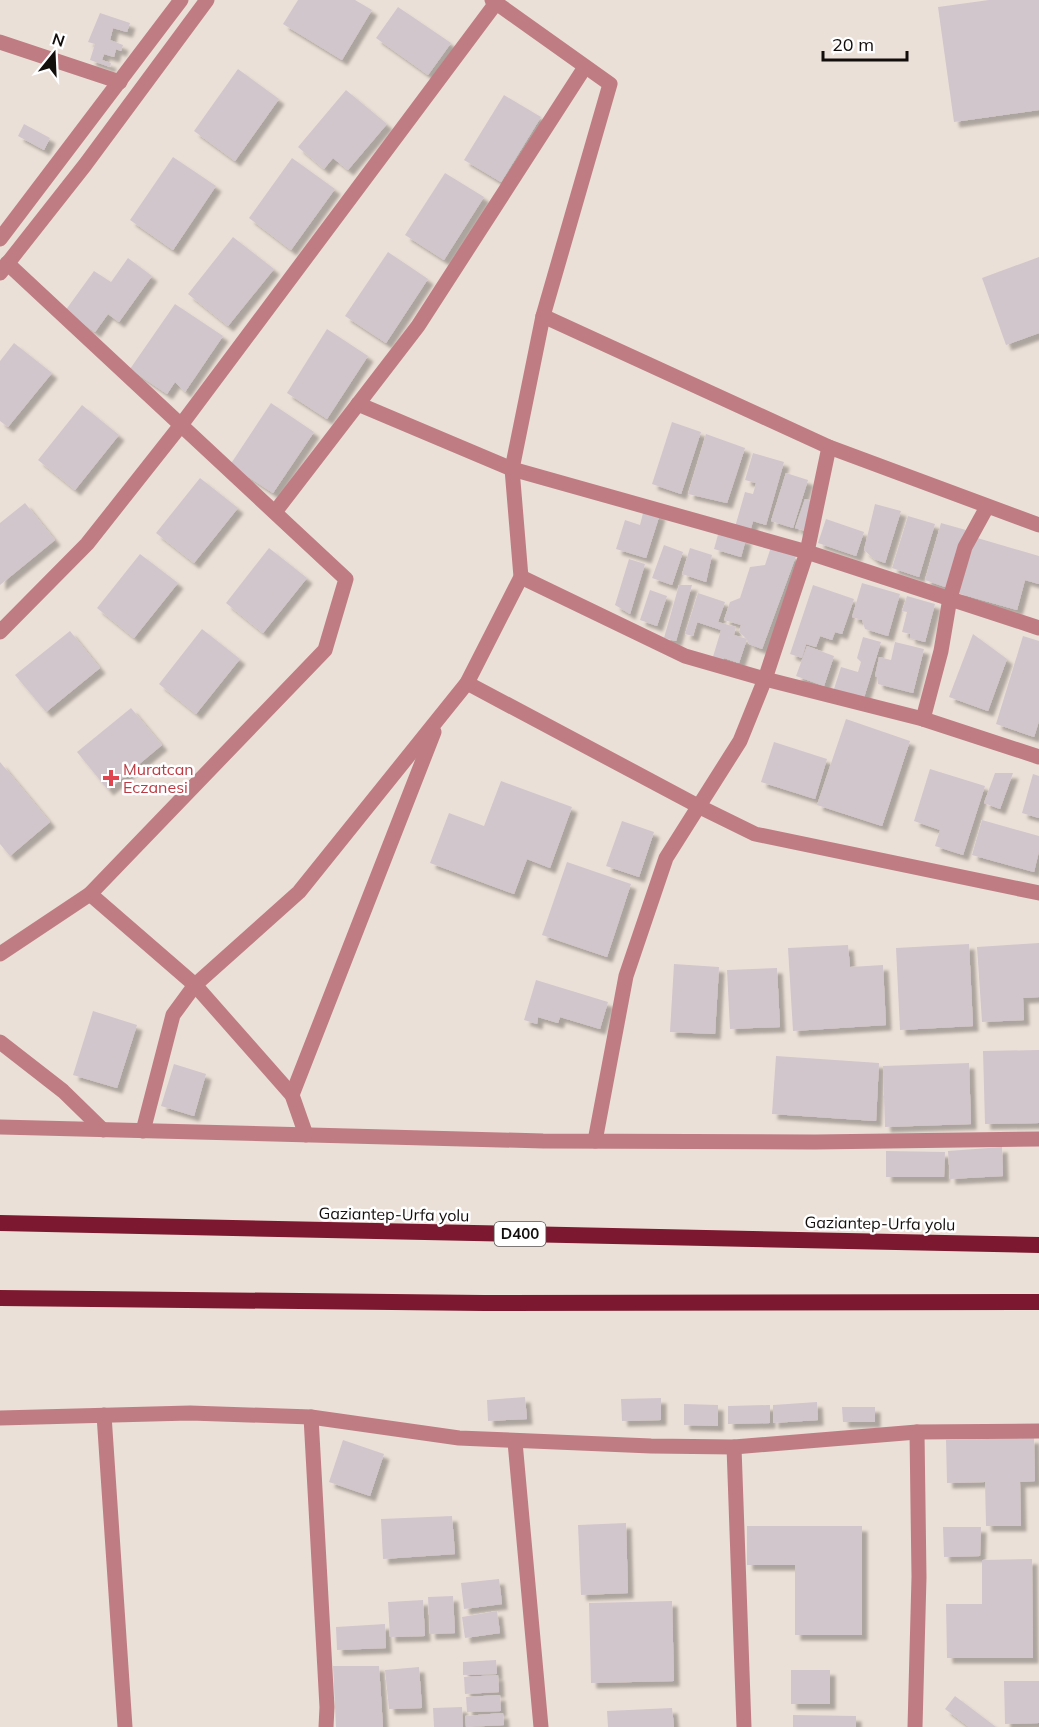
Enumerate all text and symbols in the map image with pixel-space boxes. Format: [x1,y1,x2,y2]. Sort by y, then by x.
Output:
north arrow [24,24,84,84]
scale bar [823,24,907,62]
text: N [50,28,67,51]
text: 20 m [832,33,874,56]
place label: Muratcan Eczanesi [123,759,194,797]
marker: Muratcan Eczanesi [104,771,118,785]
street label: Gaziantep-Urfa yolu [318,1203,470,1225]
street label: Gaziantep-Urfa yolu [804,1212,956,1234]
road number: D400 [494,1222,546,1246]

